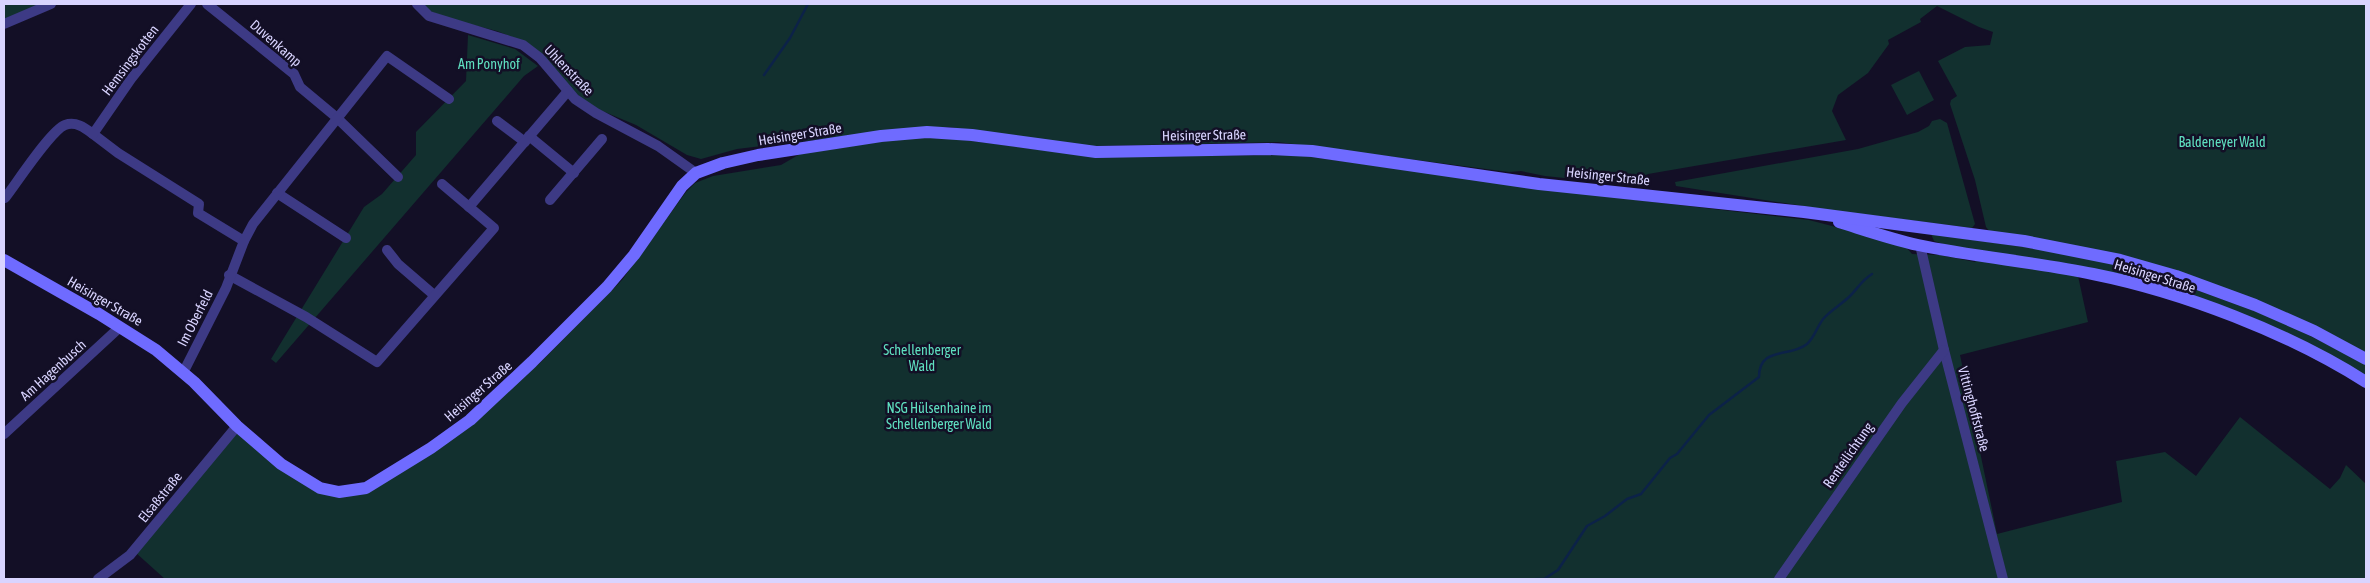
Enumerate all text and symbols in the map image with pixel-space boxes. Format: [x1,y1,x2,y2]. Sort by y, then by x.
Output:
street label: Duvenkamp [247,16,305,70]
street label: Hemsingskotten [98,22,162,98]
street label: Uhlenstraße [541,41,597,99]
park label: Am Ponyhof [458,56,520,72]
street label: Heisinger Straße [757,120,843,148]
street label: Heisinger Straße [1162,126,1246,144]
park label: Baldeneyer Wald [2178,134,2266,150]
street label: Heisinger Straße [1565,164,1651,188]
street label: Heisinger Straße [2112,256,2198,296]
street label: Heisinger Straße [65,273,145,329]
street label: Im Oberfeld [174,287,216,349]
street label: Am Hagenbusch [17,336,89,404]
park label: Schellenberger Wald [883,342,962,374]
street label: Heisinger Straße [441,357,515,425]
street label: Vittinghoffstraße [1955,365,1993,453]
park label: NSG Hülsenhaine im Schellenberger Wald [886,400,992,432]
street label: Renteilichtung [1820,419,1876,491]
street label: Elsaßstraße [135,469,185,525]

